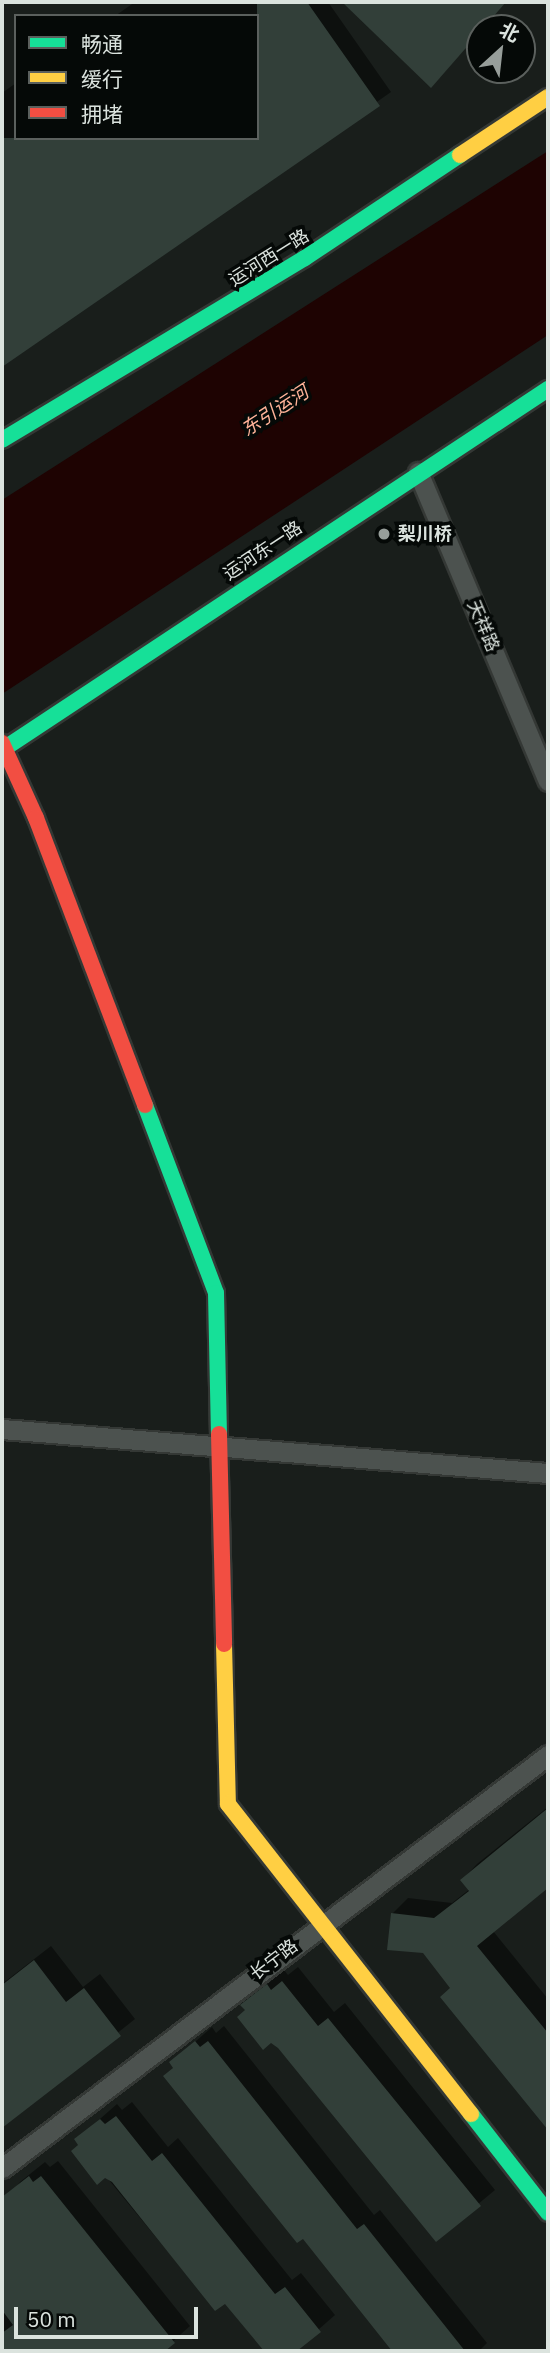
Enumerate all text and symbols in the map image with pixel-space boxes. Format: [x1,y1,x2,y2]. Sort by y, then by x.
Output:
legend [14,14,259,140]
north arrow [466,14,536,84]
text: 北 [496,17,524,47]
text: 畅通 [81,30,123,58]
text: 缓行 [81,65,123,93]
text: 拥堵 [81,100,123,128]
street label: 运河西一路 [225,225,313,291]
water label: 东引运河 [237,381,313,441]
street label: 运河东一路 [220,517,306,585]
place label: 梨川桥 [398,523,452,545]
marker: 梨川桥 [376,526,392,542]
street label: 天祥路 [463,597,503,655]
street label: 长宁路 [246,1935,302,1985]
scale bar [18,2294,201,2338]
text: 50 m [27,2305,76,2333]

